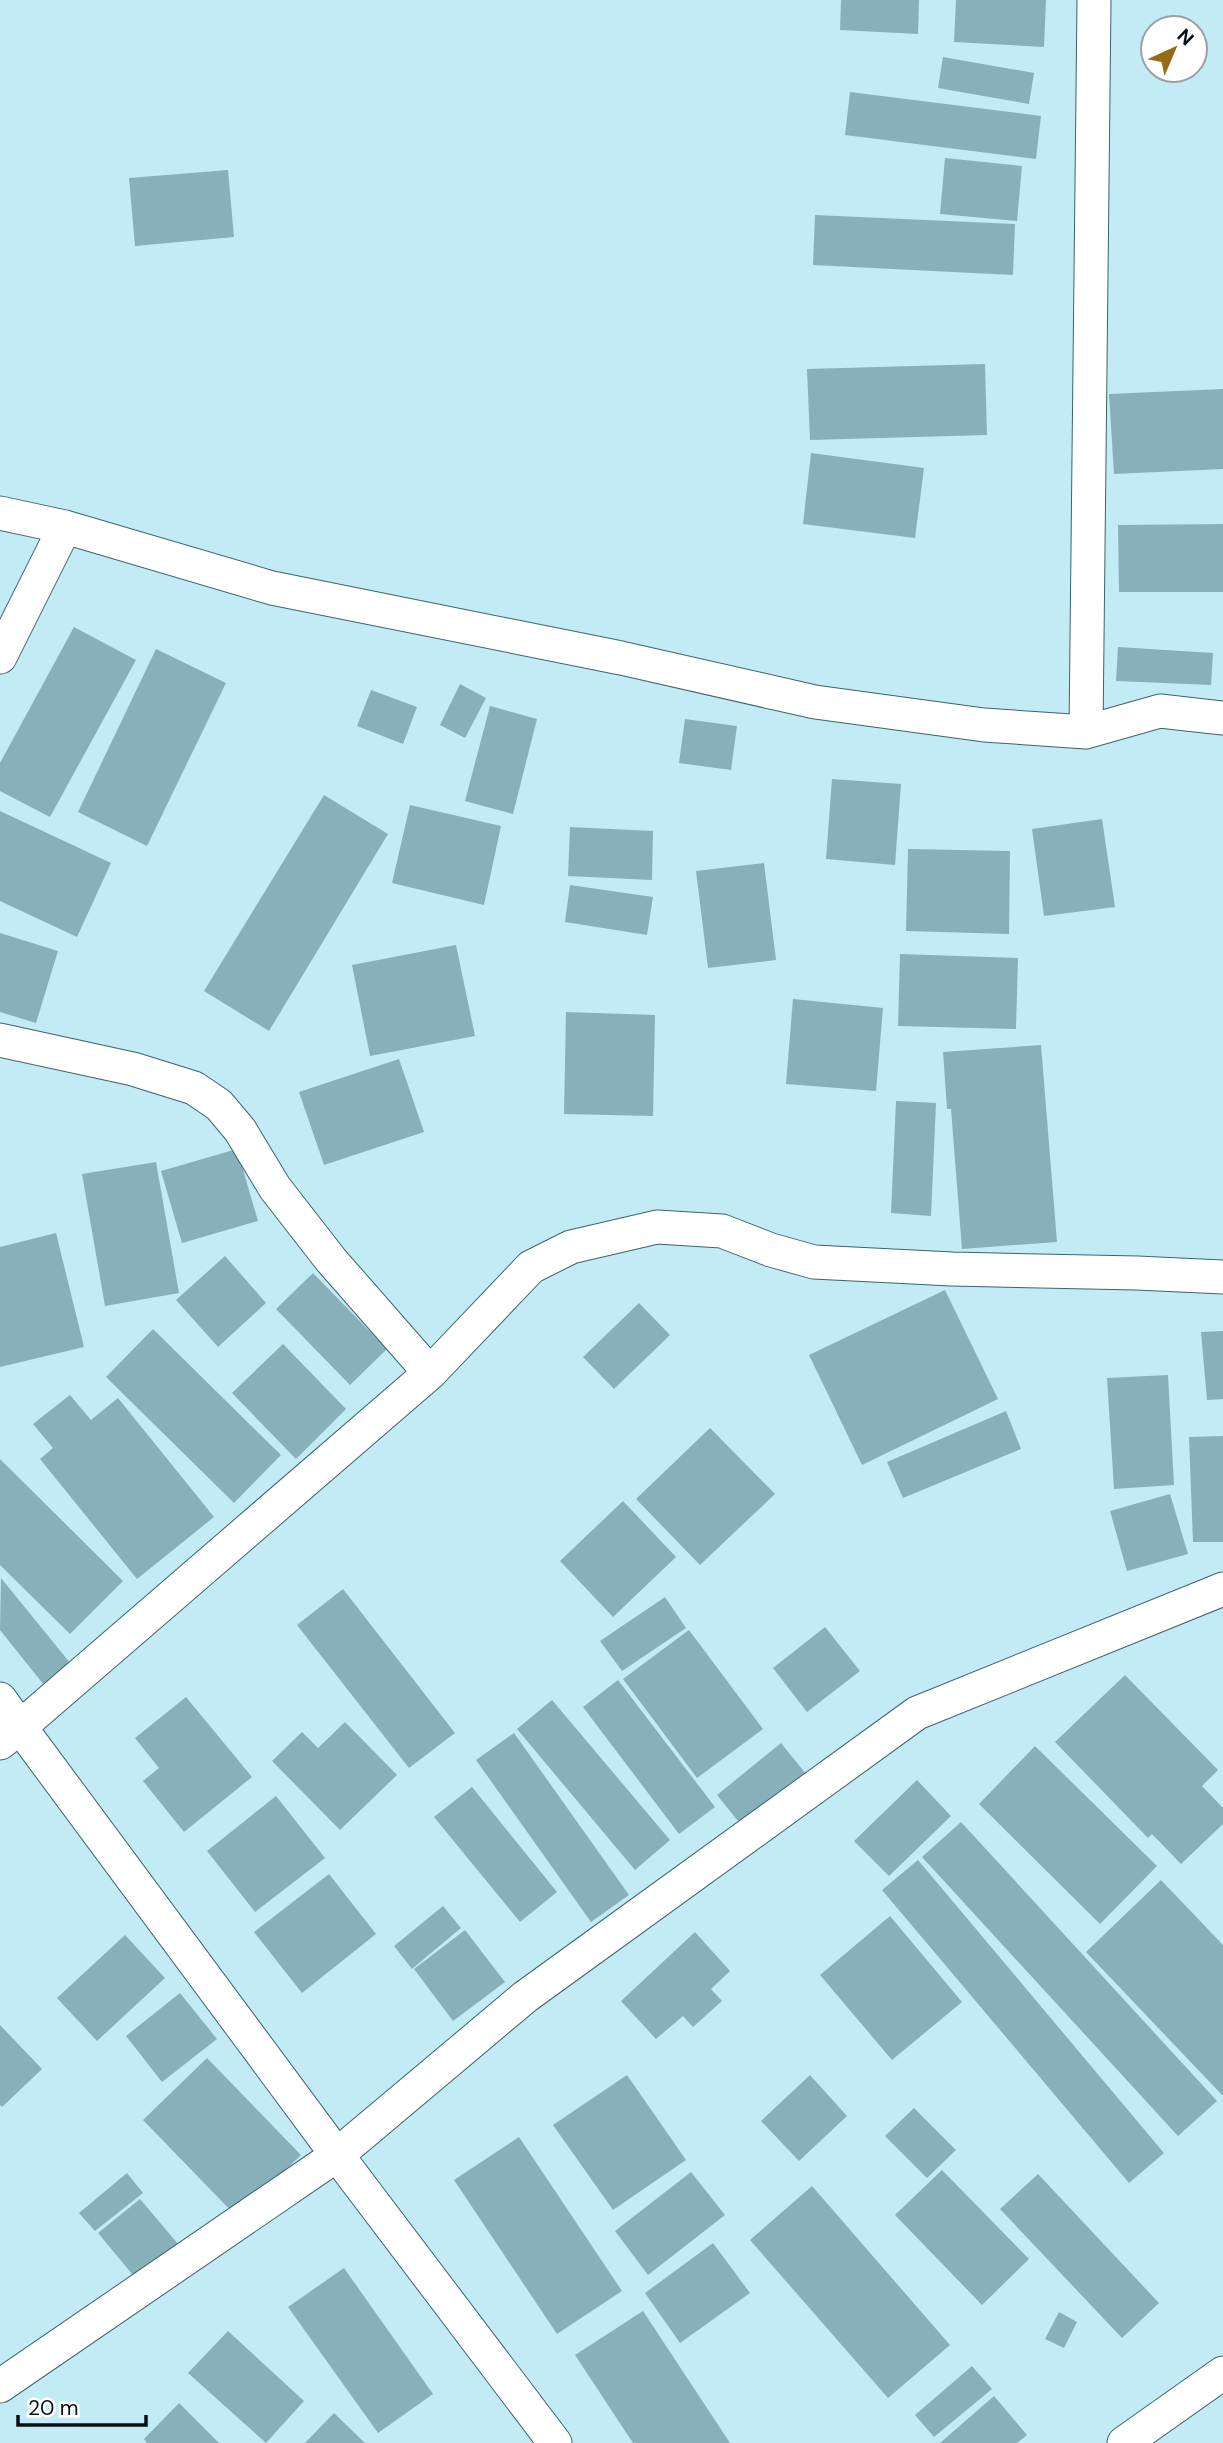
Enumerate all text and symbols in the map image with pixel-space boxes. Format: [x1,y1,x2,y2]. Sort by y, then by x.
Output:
north arrow [1139,14,1209,84]
text: N [1172,23,1199,51]
scale bar [18,2384,145,2428]
text: 20 m [28,2394,79,2422]

